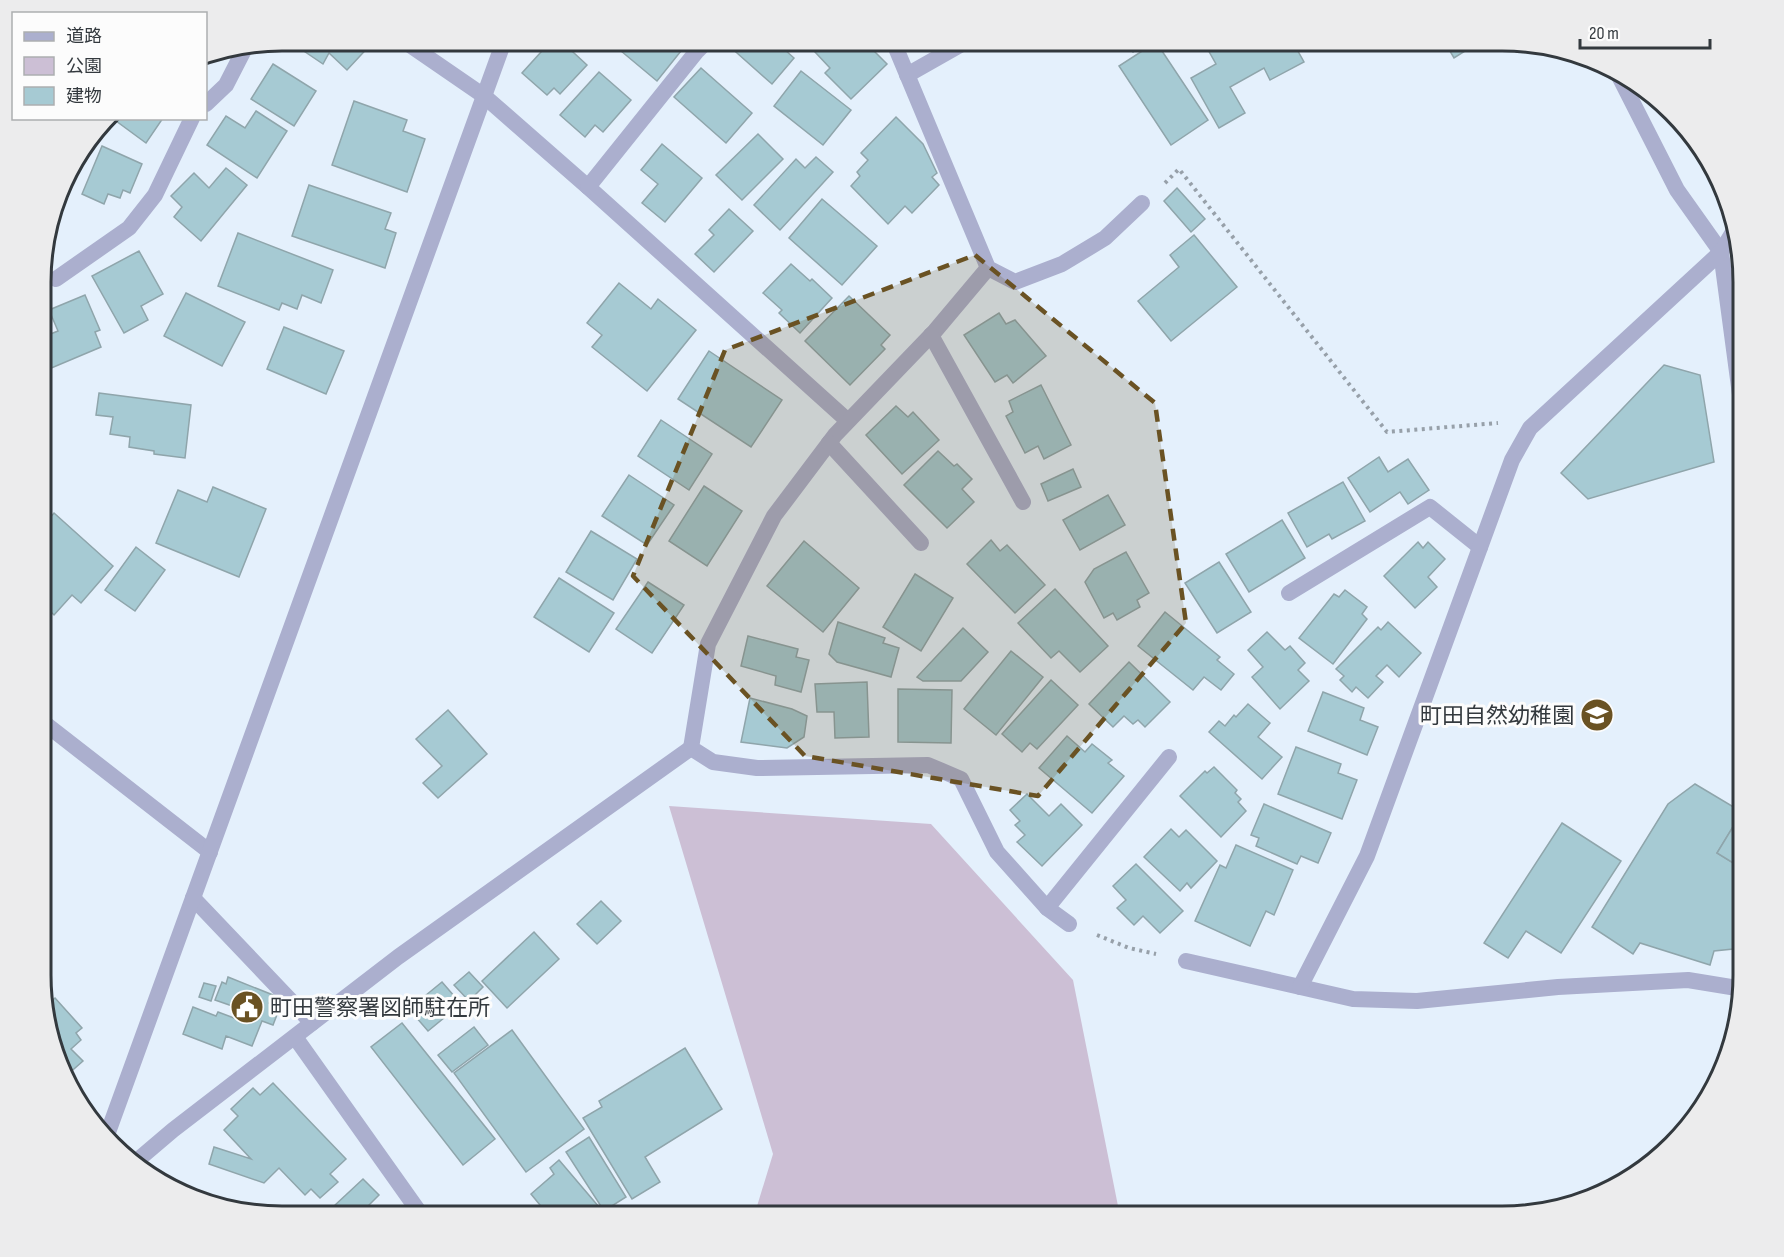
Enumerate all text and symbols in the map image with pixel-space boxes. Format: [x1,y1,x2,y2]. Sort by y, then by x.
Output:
legend [12,12,207,120]
scale bar [1580,12,1710,50]
text: 20 m [1589,23,1619,44]
text: 道路 [66,26,102,47]
text: 公園 [66,56,102,77]
text: 建物 [66,86,102,107]
school or university icon: 町田自然幼稚園 [1579,697,1615,733]
place label: 町田自然幼稚園 [1420,703,1574,730]
public building icon: 町田警察署図師駐在所 [229,989,265,1025]
place label: 町田警察署図師駐在所 [270,995,490,1022]

